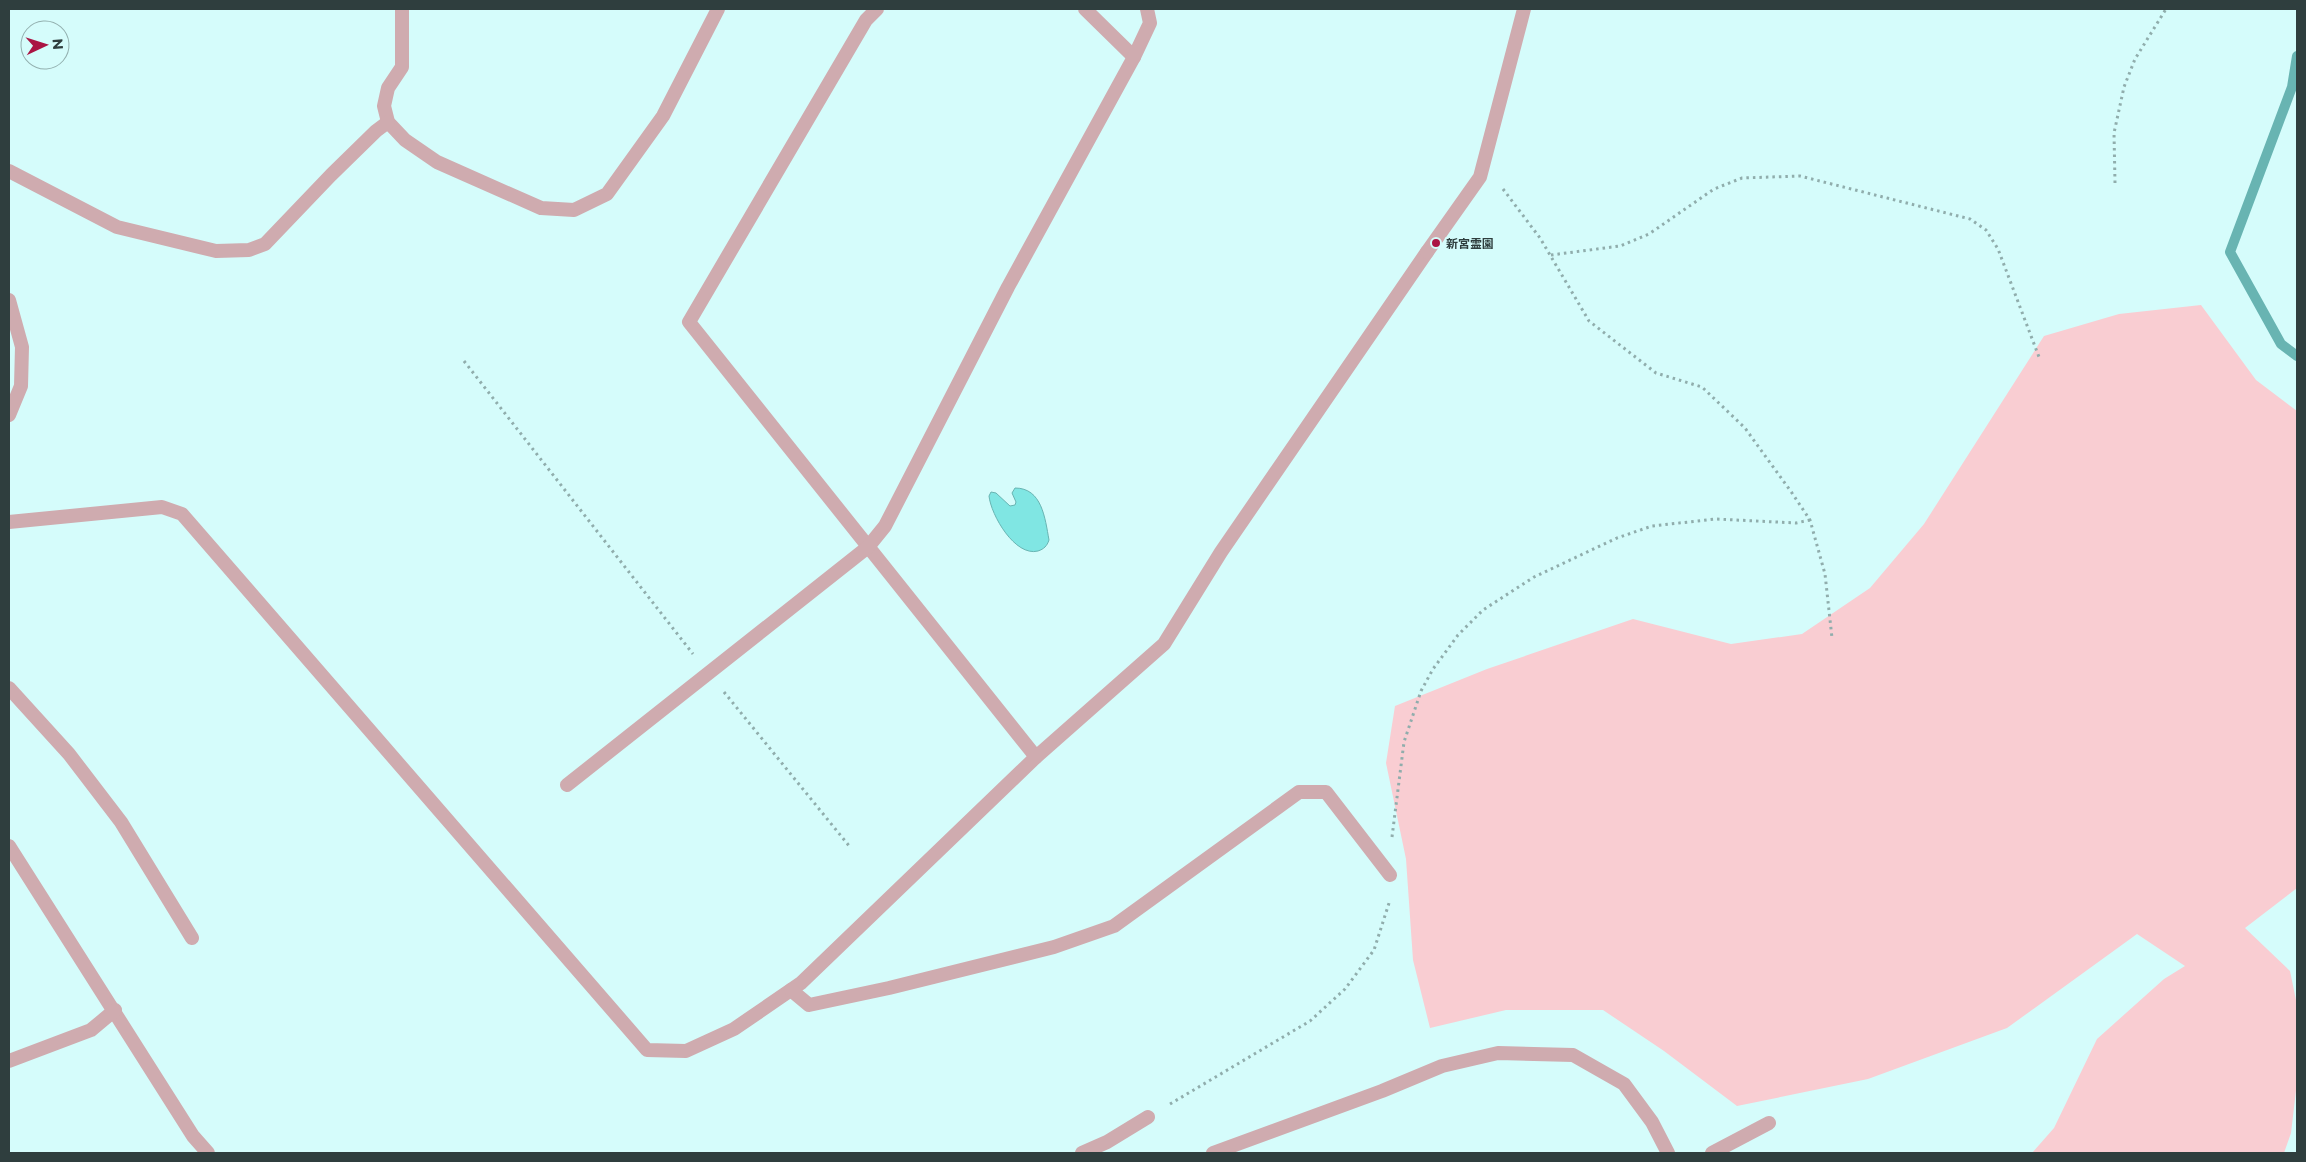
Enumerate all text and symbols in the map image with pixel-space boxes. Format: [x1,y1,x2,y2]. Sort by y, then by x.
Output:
north arrow [20,20,70,70]
text: N [49,38,67,50]
place label: 新宮霊園 [1446,236,1494,251]
marker: 新宮霊園 [1430,237,1442,249]

